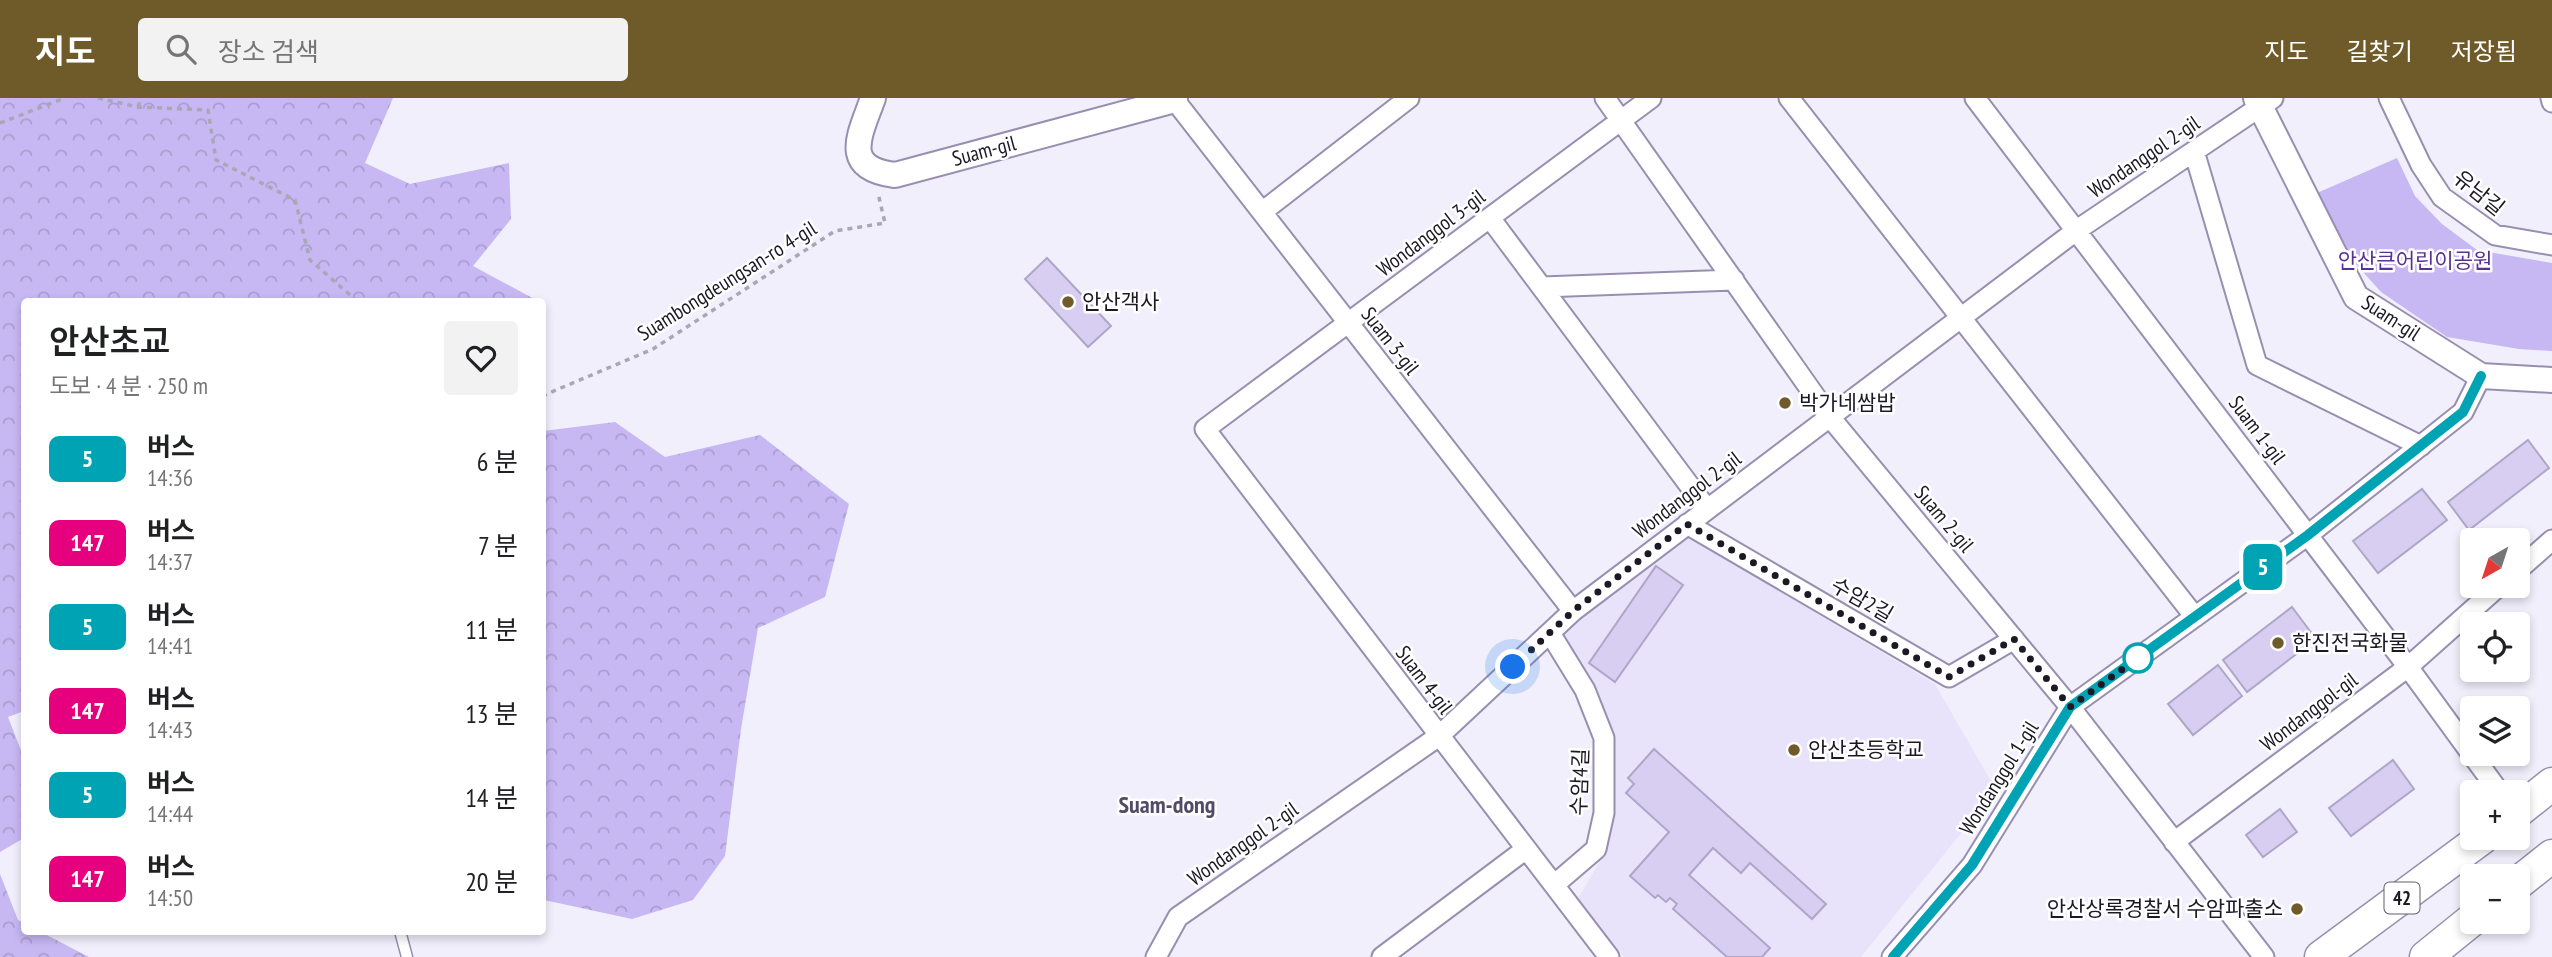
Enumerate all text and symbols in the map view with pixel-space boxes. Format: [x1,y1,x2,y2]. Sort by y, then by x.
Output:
search box [138,18,628,81]
text: 지도 [35,29,96,72]
icon: search [162,30,200,68]
text: 장소 검색 [218,35,319,68]
text: 지도 [2264,36,2309,67]
text: 길찾기 [2347,36,2413,67]
text: 저장됨 [2451,36,2517,67]
street label: Wondanggol 2-gil [2083,109,2205,204]
street label: Suam-gil [949,129,1019,172]
street label: 유남길 [2448,164,2510,221]
street label: Wondanggol 3-gil [1371,183,1490,282]
street label: Suambongdeungsan-ro 4-gil [632,214,821,347]
park label: 안산큰어린이공원 [2338,247,2492,274]
place label: 안산객사 [1082,288,1159,315]
street label: Suam-gil [2357,289,2426,347]
marker: 안산객사 [1060,294,1076,310]
street label: Suam 3-gil [1356,301,1425,380]
text: 안산초교 [49,319,170,362]
button: heart [444,321,518,395]
text: 도보 · 4 분 · 250 m [49,371,208,400]
place label: 박가네쌈밥 [1799,389,1896,416]
street label: Suam 1-gil [2223,390,2292,469]
marker: 박가네쌈밥 [1777,395,1793,411]
text: 버스 [147,430,195,463]
text: 5 [82,443,93,474]
text: 6 분 [477,445,518,478]
street label: Wondanggol 2-gil [1627,445,1746,544]
text: 14:36 [147,463,193,492]
street label: Suam 2-gil [1909,480,1980,558]
text: 버스 [147,514,195,547]
text: 147 [70,527,105,558]
north arrow [2460,528,2530,598]
map controls [2460,528,2530,934]
text: 7 분 [478,529,518,562]
line badge: 5 [2240,544,2286,590]
text: 14:37 [147,547,193,576]
text: 5 [2257,551,2269,582]
street label: 수암2길 [1826,571,1898,628]
text: 버스 [147,598,195,631]
text: 5 [82,611,93,642]
button: locate [2460,612,2530,682]
text: 11 분 [465,613,518,646]
place label: 한진전국화물 [2292,629,2408,656]
text: 14:41 [147,631,193,660]
marker: 한진전국화물 [2270,635,2286,651]
street label: Suam 4-gil [1390,640,1459,719]
unlabelled marker [2123,643,2153,673]
your location [1495,649,1530,684]
street label: Wondanggol-gil [2255,666,2363,757]
text: 버스 [147,682,195,715]
text: 147 [70,695,105,726]
button: layers [2460,696,2530,766]
text: 13 분 [465,697,518,730]
text: 14:43 [147,715,193,744]
street label: Wondanggol 1-gil [1953,716,2044,840]
place label: 안산초등학교 [1808,736,1924,763]
marker: 안산초등학교 [1786,742,1802,758]
street label: 수암4길 [1565,748,1594,816]
text: 버스 [147,766,195,799]
text: 5 [82,779,93,810]
button: + [2460,780,2530,850]
text: 14 분 [465,781,518,814]
district label: Suam-dong [1119,789,1215,820]
street label: Wondanggol 2-gil [1182,795,1303,892]
text: 14:44 [147,799,193,828]
text: 버스 [147,850,195,883]
text: 147 [70,863,105,894]
button: − [2460,864,2530,934]
text: 20 분 [465,865,518,898]
text: 14:50 [147,883,193,912]
road number: 42 [2384,883,2420,914]
place label: 안산상록경찰서 수암파출소 [2047,895,2283,922]
marker: 안산상록경찰서 수암파출소 [2289,901,2305,917]

